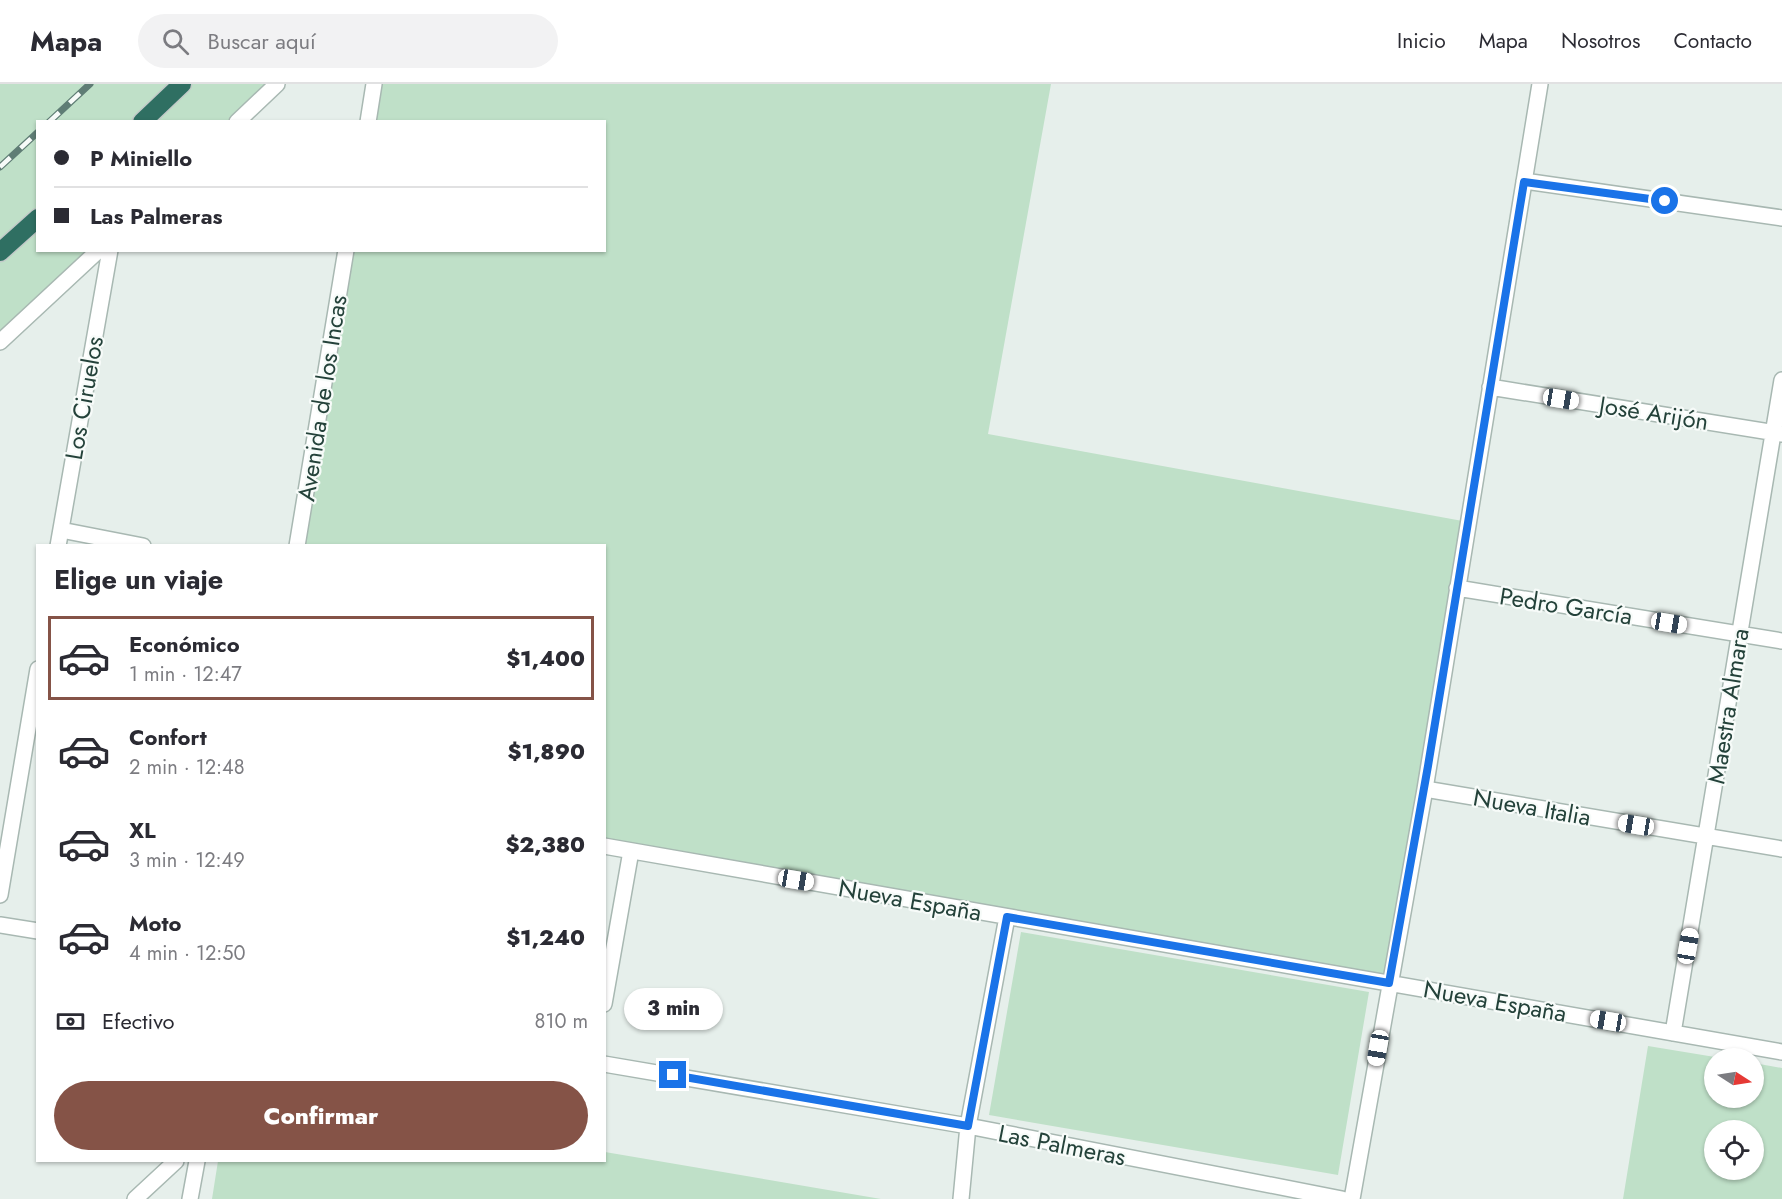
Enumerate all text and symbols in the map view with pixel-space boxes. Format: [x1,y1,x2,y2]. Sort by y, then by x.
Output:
search box [138,14,558,68]
text: Mapa [30,21,102,62]
icon: search [159,25,192,58]
text: Buscar aquí [207,25,316,57]
text: Inicio [1397,26,1446,56]
text: Mapa [1479,26,1528,56]
text: Nosotros [1561,26,1640,56]
text: Contacto [1673,26,1752,56]
text: P Miniello [90,142,192,174]
route start [1651,187,1678,214]
text: Las Palmeras [90,200,223,232]
street label: Avenida de los Incas [288,292,356,504]
street label: Los Ciruelos [56,333,112,463]
car [1542,387,1580,411]
street label: José Arijón [1594,387,1711,439]
text: Elige un viaje [54,560,223,599]
street label: Pedro García [1497,578,1635,634]
car [1650,611,1688,635]
street label: Maestra Almara [1698,626,1758,786]
text: Económico [129,628,240,660]
icon: car [57,631,111,685]
text: $1,400 [506,642,585,674]
text: 1 min · 12:47 [129,660,242,689]
text: Confort [129,721,207,753]
icon: car [57,724,111,778]
text: $1,890 [508,735,585,767]
text: 2 min · 12:48 [129,753,245,782]
street label: Nueva Italia [1470,779,1594,835]
car [1617,813,1655,837]
text: XL [129,814,156,846]
icon: car [57,817,111,871]
text: $2,380 [505,828,585,860]
text: 3 min · 12:49 [129,846,245,875]
car [777,868,815,892]
street label: Nueva España [836,870,984,930]
text: Moto [129,907,182,939]
icon: car [57,910,111,964]
text: $1,240 [506,921,585,953]
car [1676,927,1700,965]
text: 4 min · 12:50 [129,939,246,968]
street label: Nueva España [1421,971,1569,1031]
callout: 3 min [624,988,722,1030]
text: 3 min [647,994,700,1023]
icon: cash [54,1005,87,1038]
text: Efectivo [102,1005,175,1037]
text: 810 m [534,1007,588,1036]
car [1589,1009,1627,1033]
car [1366,1029,1390,1067]
north arrow [1704,1048,1764,1108]
map controls [1704,1048,1764,1180]
route end [659,1061,686,1088]
button: Confirmar [54,1081,588,1150]
street label: Las Palmeras [995,1115,1129,1175]
button: locate [1704,1120,1764,1180]

